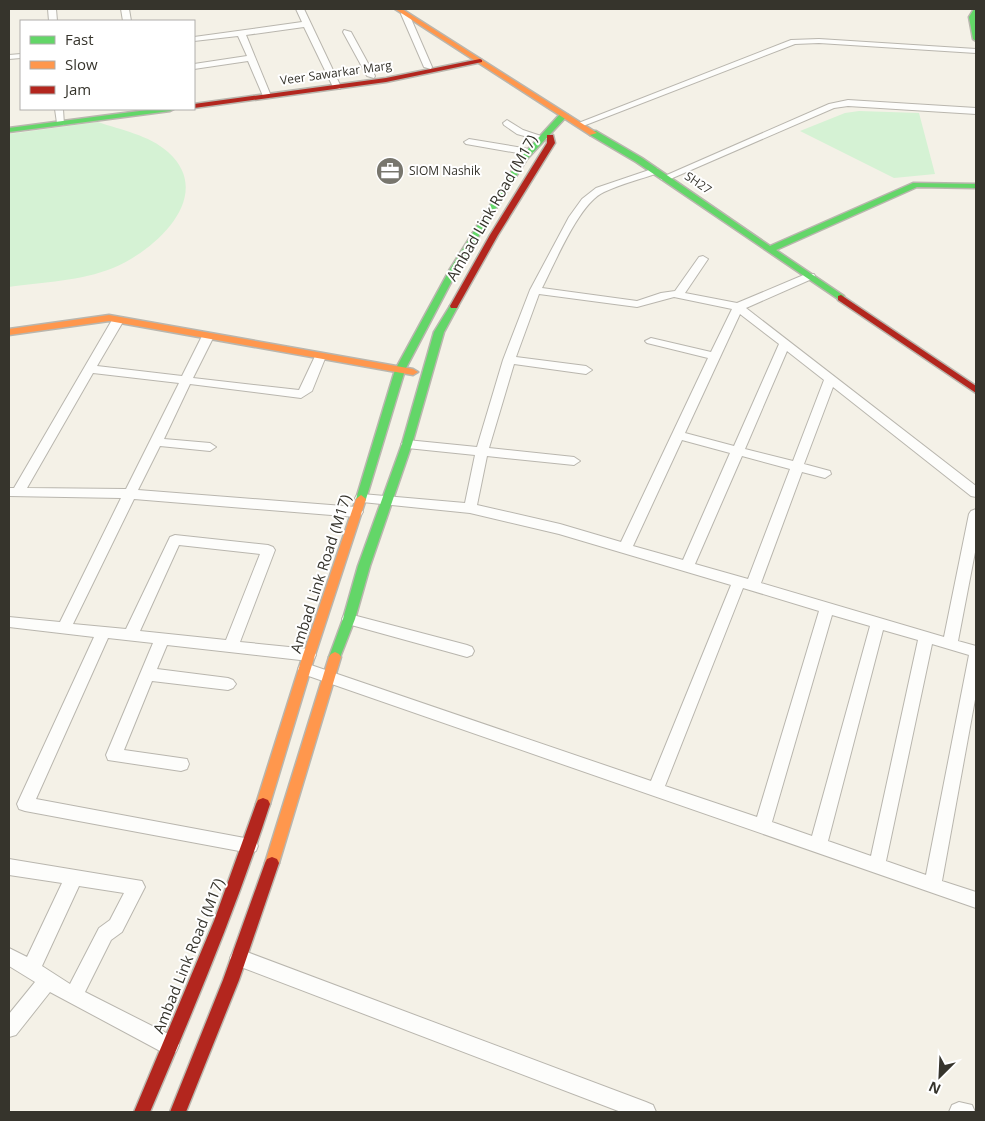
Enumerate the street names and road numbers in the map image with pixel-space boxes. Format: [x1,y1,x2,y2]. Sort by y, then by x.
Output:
street label: Veer Sawarkar Marg [279,56,393,89]
street label: Ambad Link Road (M17) [441,131,541,284]
street label: SH27 [681,167,715,198]
street label: Ambad Link Road (M17) [285,492,355,656]
street label: Ambad Link Road (M17) [148,875,228,1036]

